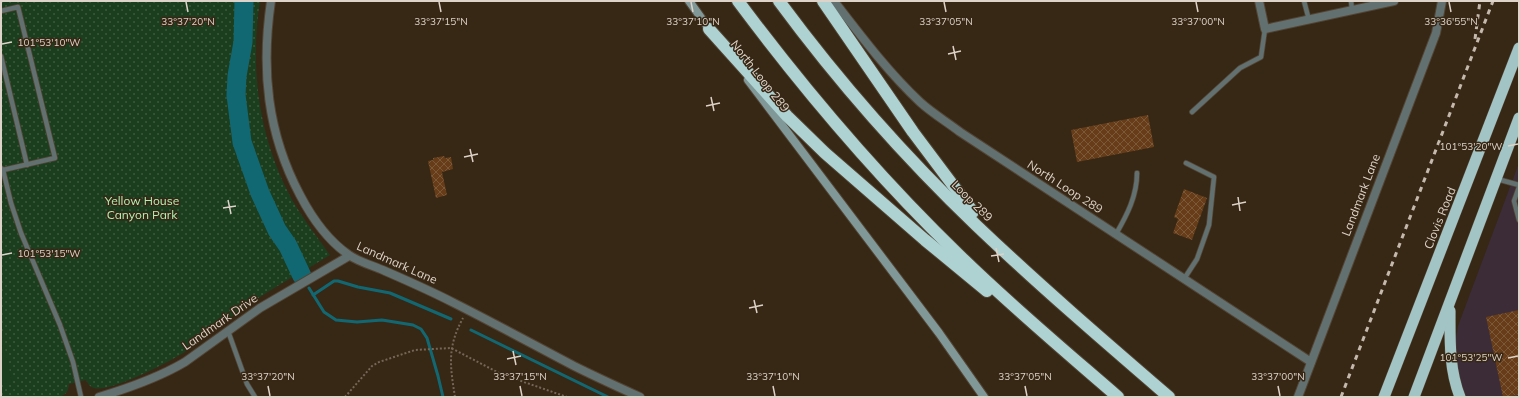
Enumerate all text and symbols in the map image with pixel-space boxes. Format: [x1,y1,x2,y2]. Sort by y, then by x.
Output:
text: 33°37'20"N [161,15,215,28]
text: 33°37'15"N [414,15,468,28]
text: 33°37'10"N [666,15,720,28]
text: 33°37'05"N [919,15,973,28]
text: 33°37'00"N [1171,15,1225,28]
text: 33°36'55"N [1424,15,1478,28]
text: 101°53'10"W [18,36,80,49]
street label: North Loop 289 [728,37,793,115]
text: 101°53'20"W [1440,140,1502,153]
street label: Landmark Lane [1338,152,1383,238]
street label: North Loop 289 [1025,157,1106,217]
street label: Loop 289 [949,177,996,224]
street label: Clovis Road [1420,185,1459,251]
park label: Yellow House Canyon Park [104,193,179,222]
street label: Landmark Lane [355,238,440,287]
text: 101°53'15"W [18,247,80,260]
street label: Landmark Drive [179,290,260,353]
text: 101°53'25"W [1440,351,1502,364]
text: 33°37'20"N [241,370,295,383]
text: 33°37'15"N [493,370,547,383]
text: 33°37'10"N [746,370,800,383]
text: 33°37'05"N [998,370,1052,383]
text: 33°37'00"N [1251,370,1305,383]

